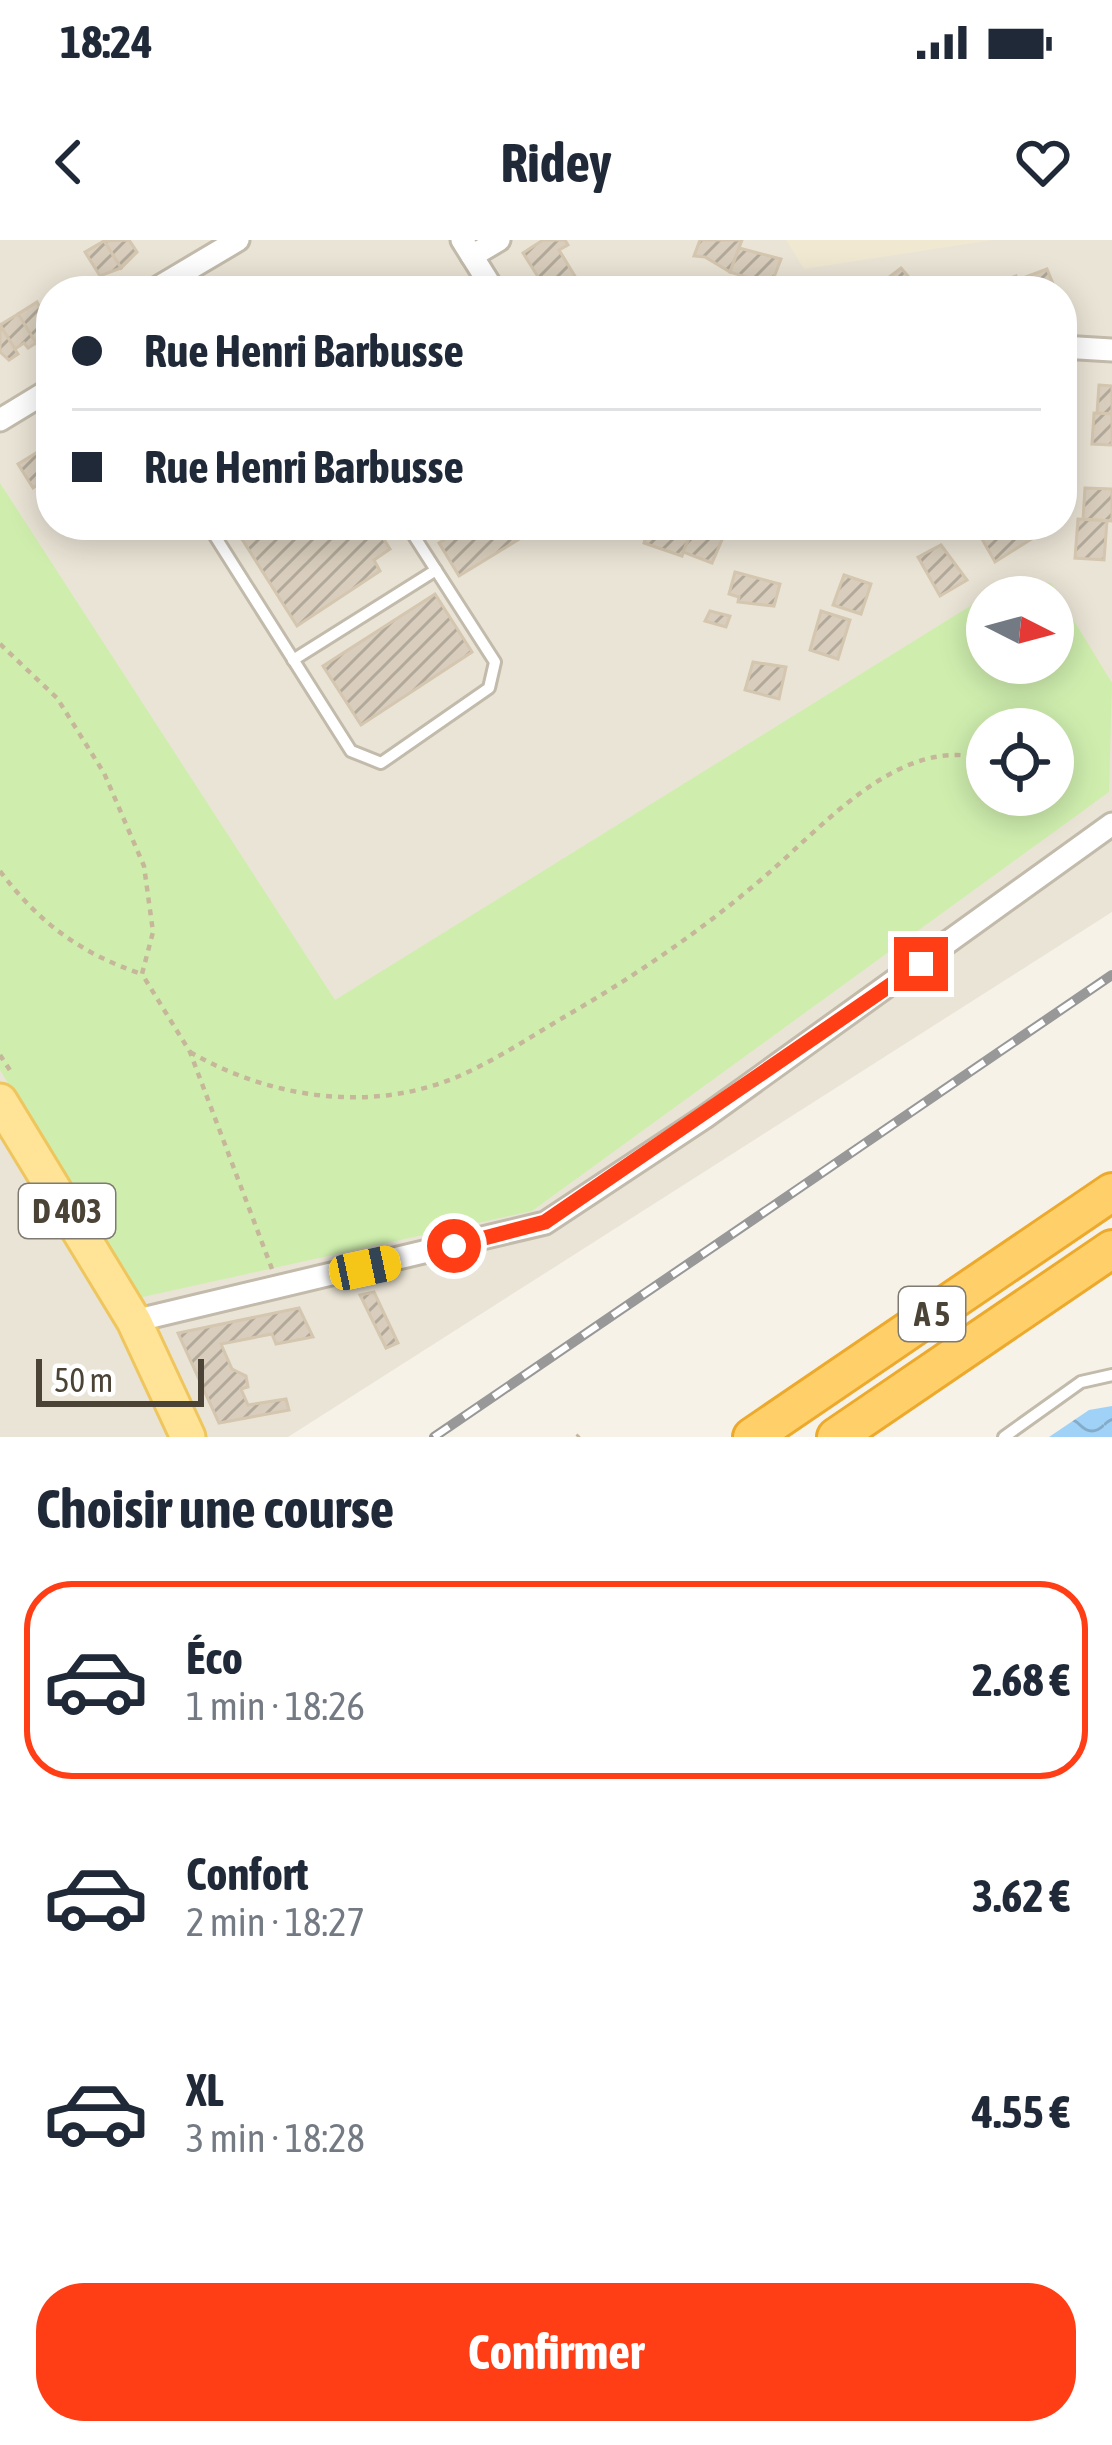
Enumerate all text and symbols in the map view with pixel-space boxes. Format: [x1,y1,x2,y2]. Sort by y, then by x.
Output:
text: 18:24 [60,16,153,68]
icon: back [36,129,102,195]
icon: heart [1010,129,1076,195]
text: Ridey [500,132,612,193]
text: Rue Henri Barbusse [144,325,464,377]
text: Rue Henri Barbusse [144,441,464,493]
north arrow [966,576,1074,684]
map controls [966,576,1074,816]
button: locate [966,708,1074,816]
route end [894,937,948,991]
road number: D 403 [19,1184,115,1238]
route start [427,1219,481,1273]
car [326,1243,404,1293]
road number: A 5 [899,1287,965,1341]
scale bar [36,1353,204,1406]
text: 50 m [54,1361,113,1399]
text: Choisir une course [36,1478,394,1539]
icon: car [42,1626,150,1734]
text: Éco [186,1632,243,1684]
text: 2.68 € [972,1654,1070,1706]
text: 1 min · 18:26 [186,1684,365,1728]
icon: car [42,1842,150,1950]
text: Confort [186,1848,309,1900]
text: 3.62 € [972,1870,1070,1922]
text: 2 min · 18:27 [186,1900,365,1944]
icon: car [42,2058,150,2166]
text: XL [186,2064,224,2116]
text: 4.55 € [972,2086,1070,2138]
text: 3 min · 18:28 [186,2116,365,2160]
button: Confirmer [36,2283,1076,2421]

